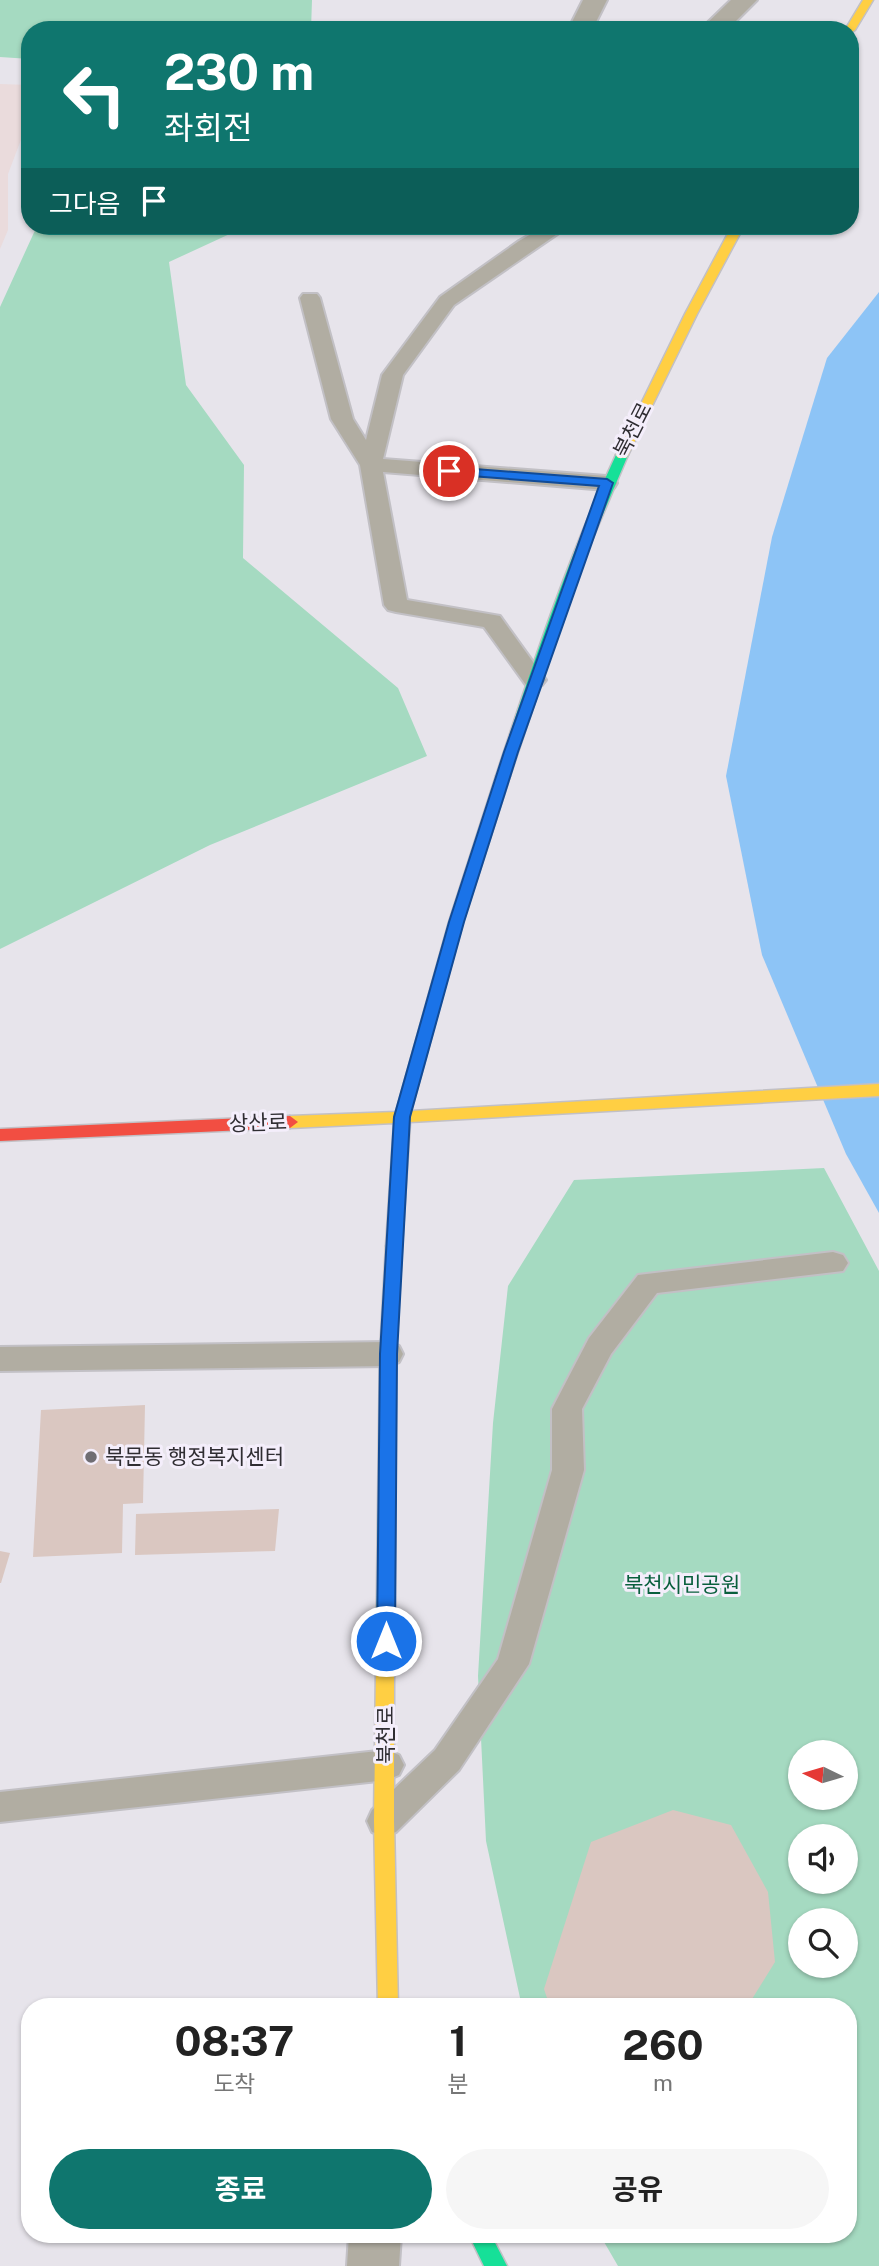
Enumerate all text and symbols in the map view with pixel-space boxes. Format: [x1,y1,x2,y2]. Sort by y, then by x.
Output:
text: 230 m [164,43,314,101]
icon: left [49,49,140,140]
text: 좌회전 [164,109,252,146]
icon: arrive [135,182,173,220]
text: 그다음 [49,188,121,219]
street label: 북천로 [608,398,657,461]
pin [419,441,479,501]
icon: arrive [430,452,468,490]
street label: 상산로 [229,1109,287,1136]
place label: 북문동 행정복지센터 [105,1444,284,1469]
marker: 북문동 행정복지센터 [83,1449,99,1465]
park label: 북천시민공원 [624,1572,740,1597]
position arrow [349,1604,423,1678]
street label: 북천로 [373,1706,398,1764]
north arrow [788,1740,858,1810]
map controls [788,1740,858,1978]
button: sound [788,1824,858,1894]
button: search [788,1908,858,1978]
text: 08:37 [174,2016,294,2065]
text: 1 [449,2016,467,2065]
text: 260 [622,2020,704,2069]
text: m [653,2069,673,2096]
text: 도착 [213,2070,256,2097]
text: 분 [448,2070,469,2097]
button: 종료 [49,2149,432,2229]
button: 공유 [446,2149,829,2229]

